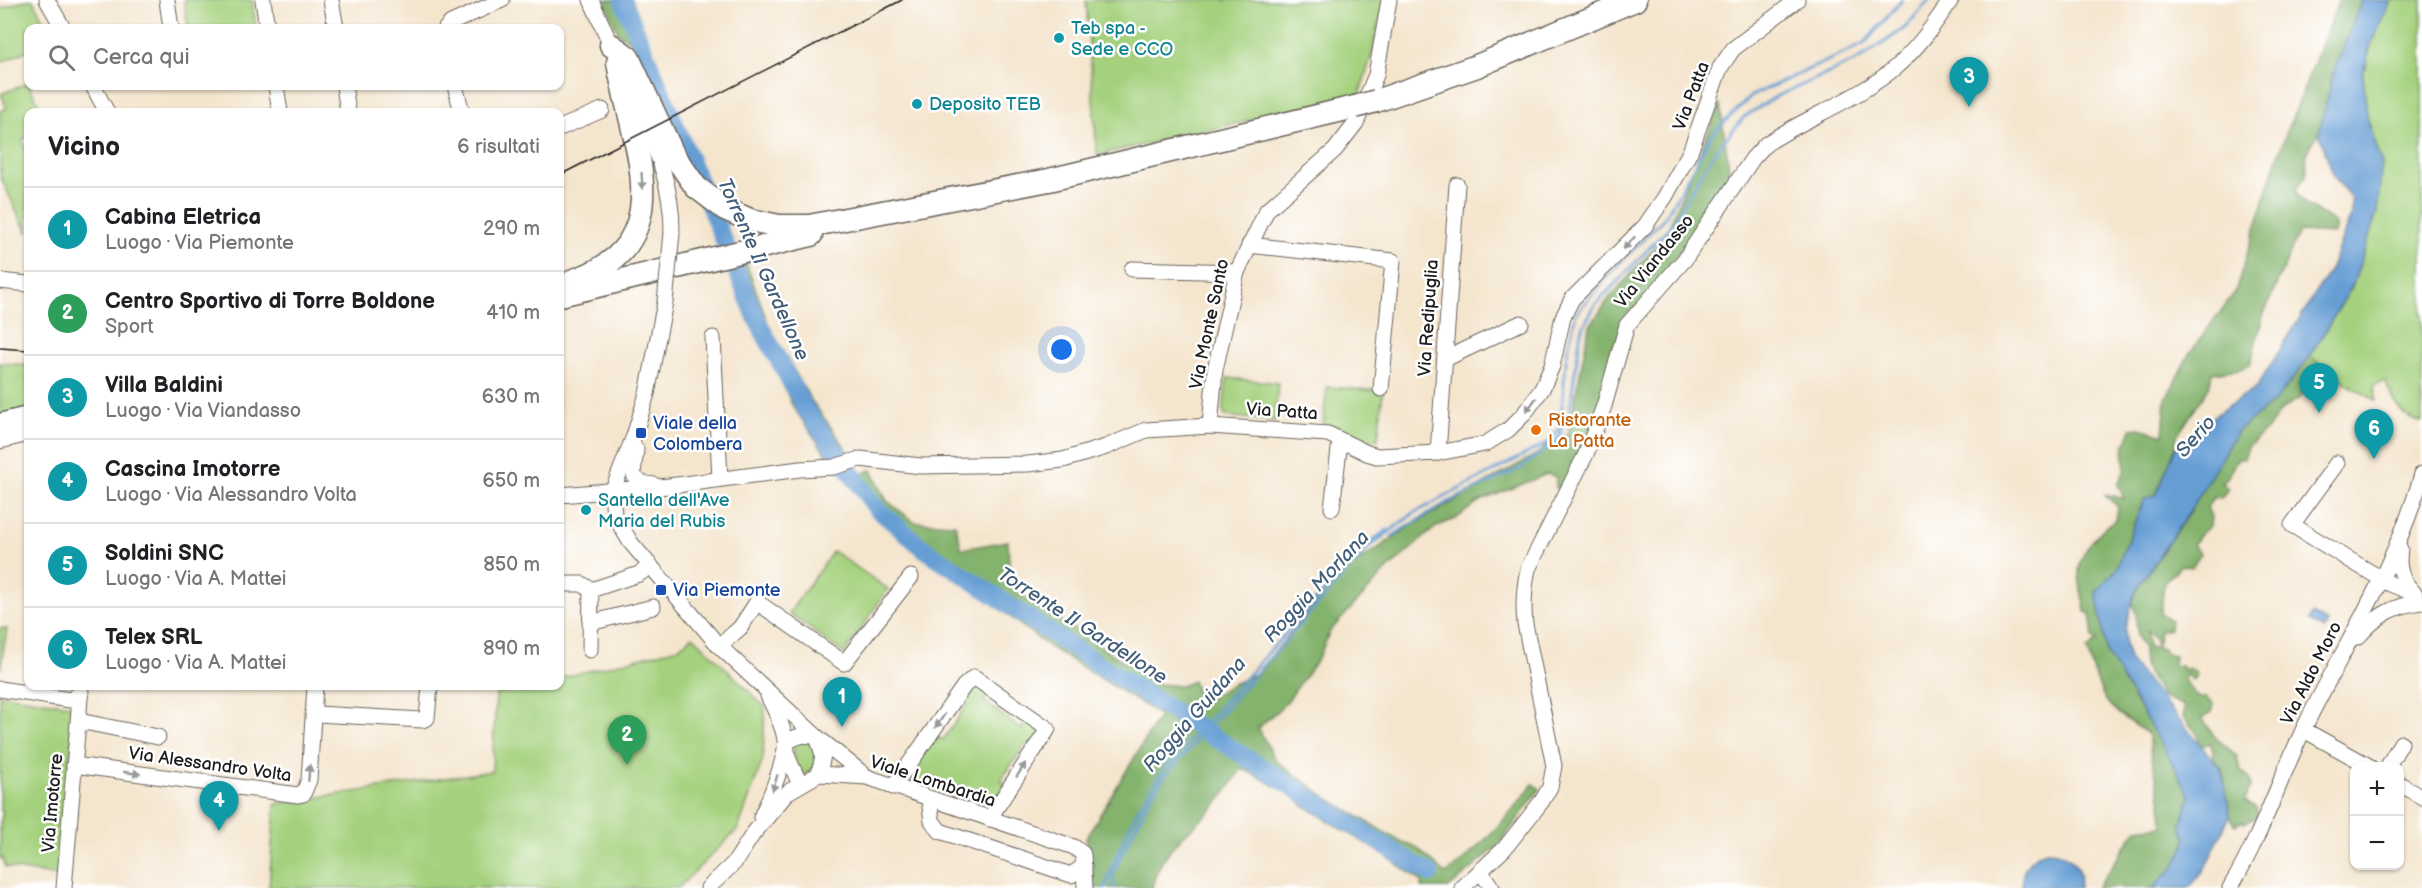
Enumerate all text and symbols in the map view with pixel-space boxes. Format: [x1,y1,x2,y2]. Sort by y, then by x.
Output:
place label: Teb spa - Sede e CCO [1071,18,1173,60]
search box [24,24,564,90]
marker: Teb spa - Sede e CCO [1052,31,1066,45]
icon: search [45,41,78,74]
text: Cerca qui [93,44,190,71]
pin: 3 [1950,57,1988,107]
street label: Via Patta [1669,59,1714,133]
place label: Deposito TEB [929,94,1041,115]
marker: Deposito TEB [910,97,924,111]
text: Vicino [48,132,120,163]
text: 6 risultati [457,135,540,159]
one-way arrow [638,171,647,190]
water label: Torrente Il Gardellone [712,174,814,365]
text: Cabina Eletrica [105,204,261,231]
street label: Via Viandasso [1610,210,1698,312]
text: 1 [63,217,72,241]
text: 290 m [483,217,540,241]
text: Luogo · Via Piemonte [105,231,294,255]
one-way arrow [1622,235,1636,250]
street label: Via Monte Santo [1185,257,1234,391]
street label: Via Redipuglia [1414,259,1443,377]
text: Centro Sportivo di Torre Boldone [105,288,435,315]
text: 2 [62,301,73,325]
text: 410 m [486,301,540,325]
text: Sport [105,315,154,339]
your location [1047,335,1076,364]
pin: 5 [2300,364,2338,413]
text: Villa Baldini [105,372,223,399]
text: 3 [62,385,73,409]
text: 630 m [482,385,540,409]
one-way arrow [1525,397,1538,413]
text: Luogo · Via Viandasso [105,399,301,423]
street label: Via Patta [1245,399,1319,424]
place label: Ristorante La Patta [1548,410,1632,452]
pin: 6 [2354,410,2394,459]
water label: Serio [2171,411,2221,463]
place label: Viale della Colombera [653,413,742,455]
marker: Ristorante La Patta [1529,423,1543,437]
marker: Viale della Colombera [634,426,648,440]
text: Cascina Imotorre [105,456,280,483]
text: 4 [62,469,73,493]
text: 650 m [483,469,540,493]
text: Luogo · Via Alessandro Volta [105,483,357,507]
place label: Santella dell'Ave Maria del Rubis [598,490,730,532]
marker: Santella dell'Ave Maria del Rubis [579,503,593,517]
water label: Roggia Morlana [1259,526,1375,648]
text: Soldini SNC [105,540,224,567]
text: 5 [62,553,73,577]
text: 850 m [483,553,540,577]
water label: Torrente Il Gardellone [993,562,1172,690]
text: Luogo · Via A. Mattei [105,567,286,591]
place label: Via Piemonte [673,580,781,601]
marker: Via Piemonte [654,583,668,597]
street label: Via Aldo Moro [2276,618,2346,728]
text: Telex SRL [105,624,202,651]
text: 6 [61,637,74,661]
text: 890 m [483,637,540,661]
text: Luogo · Via A. Mattei [105,651,286,675]
water label: Roggia Guidana [1138,652,1251,777]
pin: 1 [822,678,862,727]
one-way arrow [934,712,946,728]
pin: 2 [608,716,646,765]
street label: Via Alessandro Volta [127,743,293,786]
street label: Viale Lombardia [867,751,998,812]
street label: Via Imotorre [38,752,67,853]
one-way arrow [1016,762,1027,779]
map controls [2350,762,2404,870]
button: + [2350,762,2404,816]
one-way arrow [304,764,314,783]
one-way arrow [123,768,142,777]
one-way arrow [770,774,779,792]
pin: 4 [200,782,238,831]
button: − [2350,816,2404,870]

